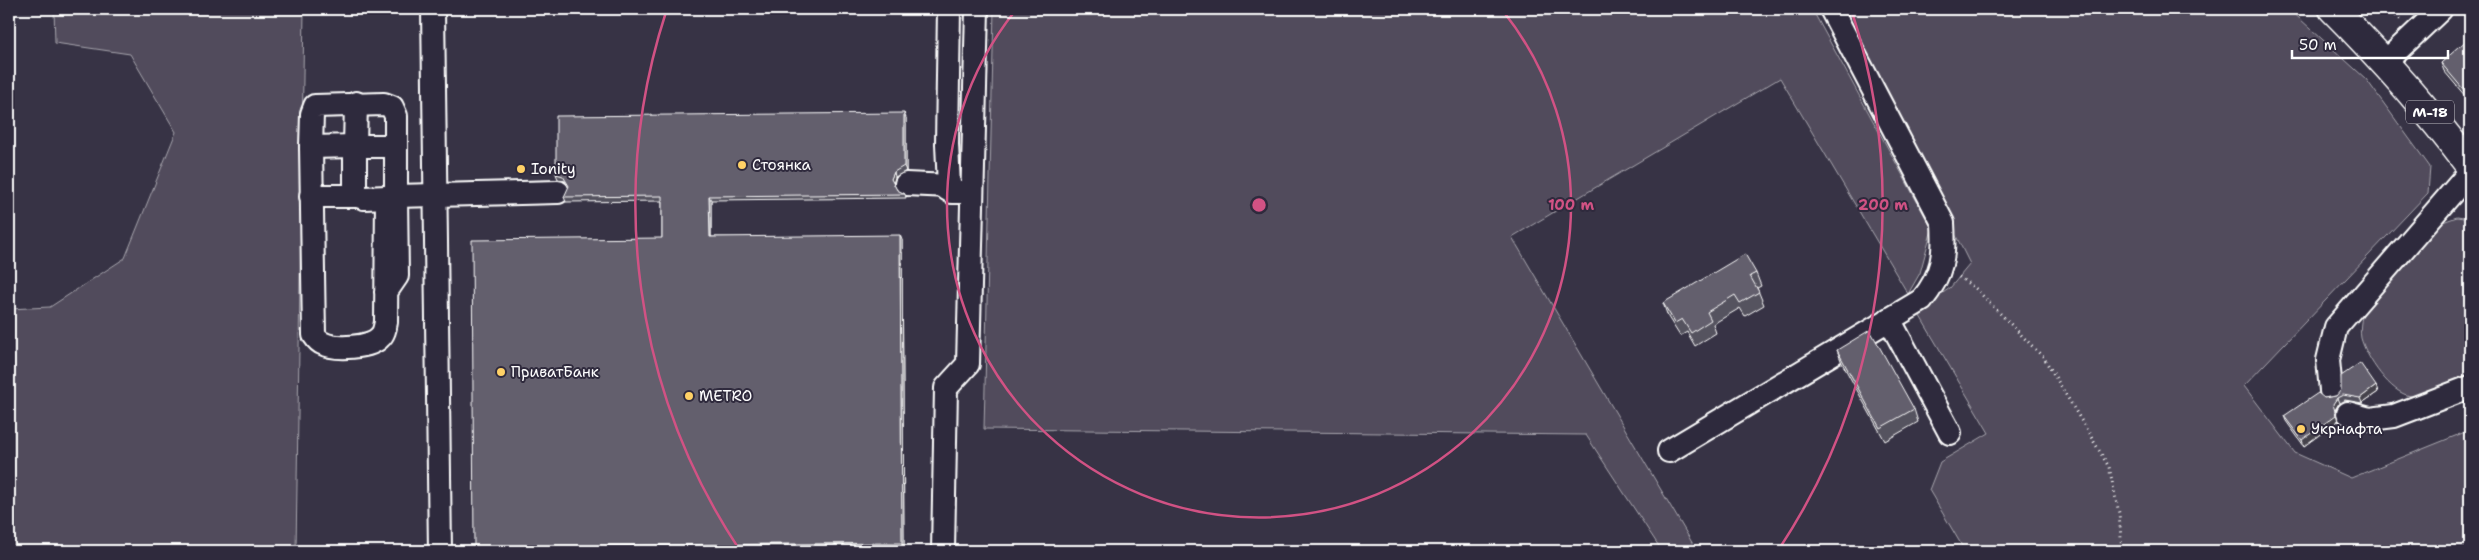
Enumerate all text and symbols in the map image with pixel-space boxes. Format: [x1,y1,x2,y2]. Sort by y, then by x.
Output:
scale bar [2292,28,2448,60]
text: 50 m [2299,35,2337,55]
road number: М-18 [2406,100,2454,124]
place label: Стоянка [752,155,811,175]
place label: Ionity [531,159,576,179]
marker: Стоянка [736,159,748,171]
marker: Ionity [515,163,527,175]
text: 100 m [1548,195,1594,215]
text: 200 m [1858,195,1908,215]
centre of rings [1250,196,1268,214]
place label: ПриватБанк [511,362,599,382]
marker: ПриватБанк [495,366,507,378]
place label: METRO [699,386,752,406]
marker: METRO [683,390,695,402]
place label: Укрнафта [2311,419,2383,439]
marker: Укрнафта [2295,423,2307,435]

